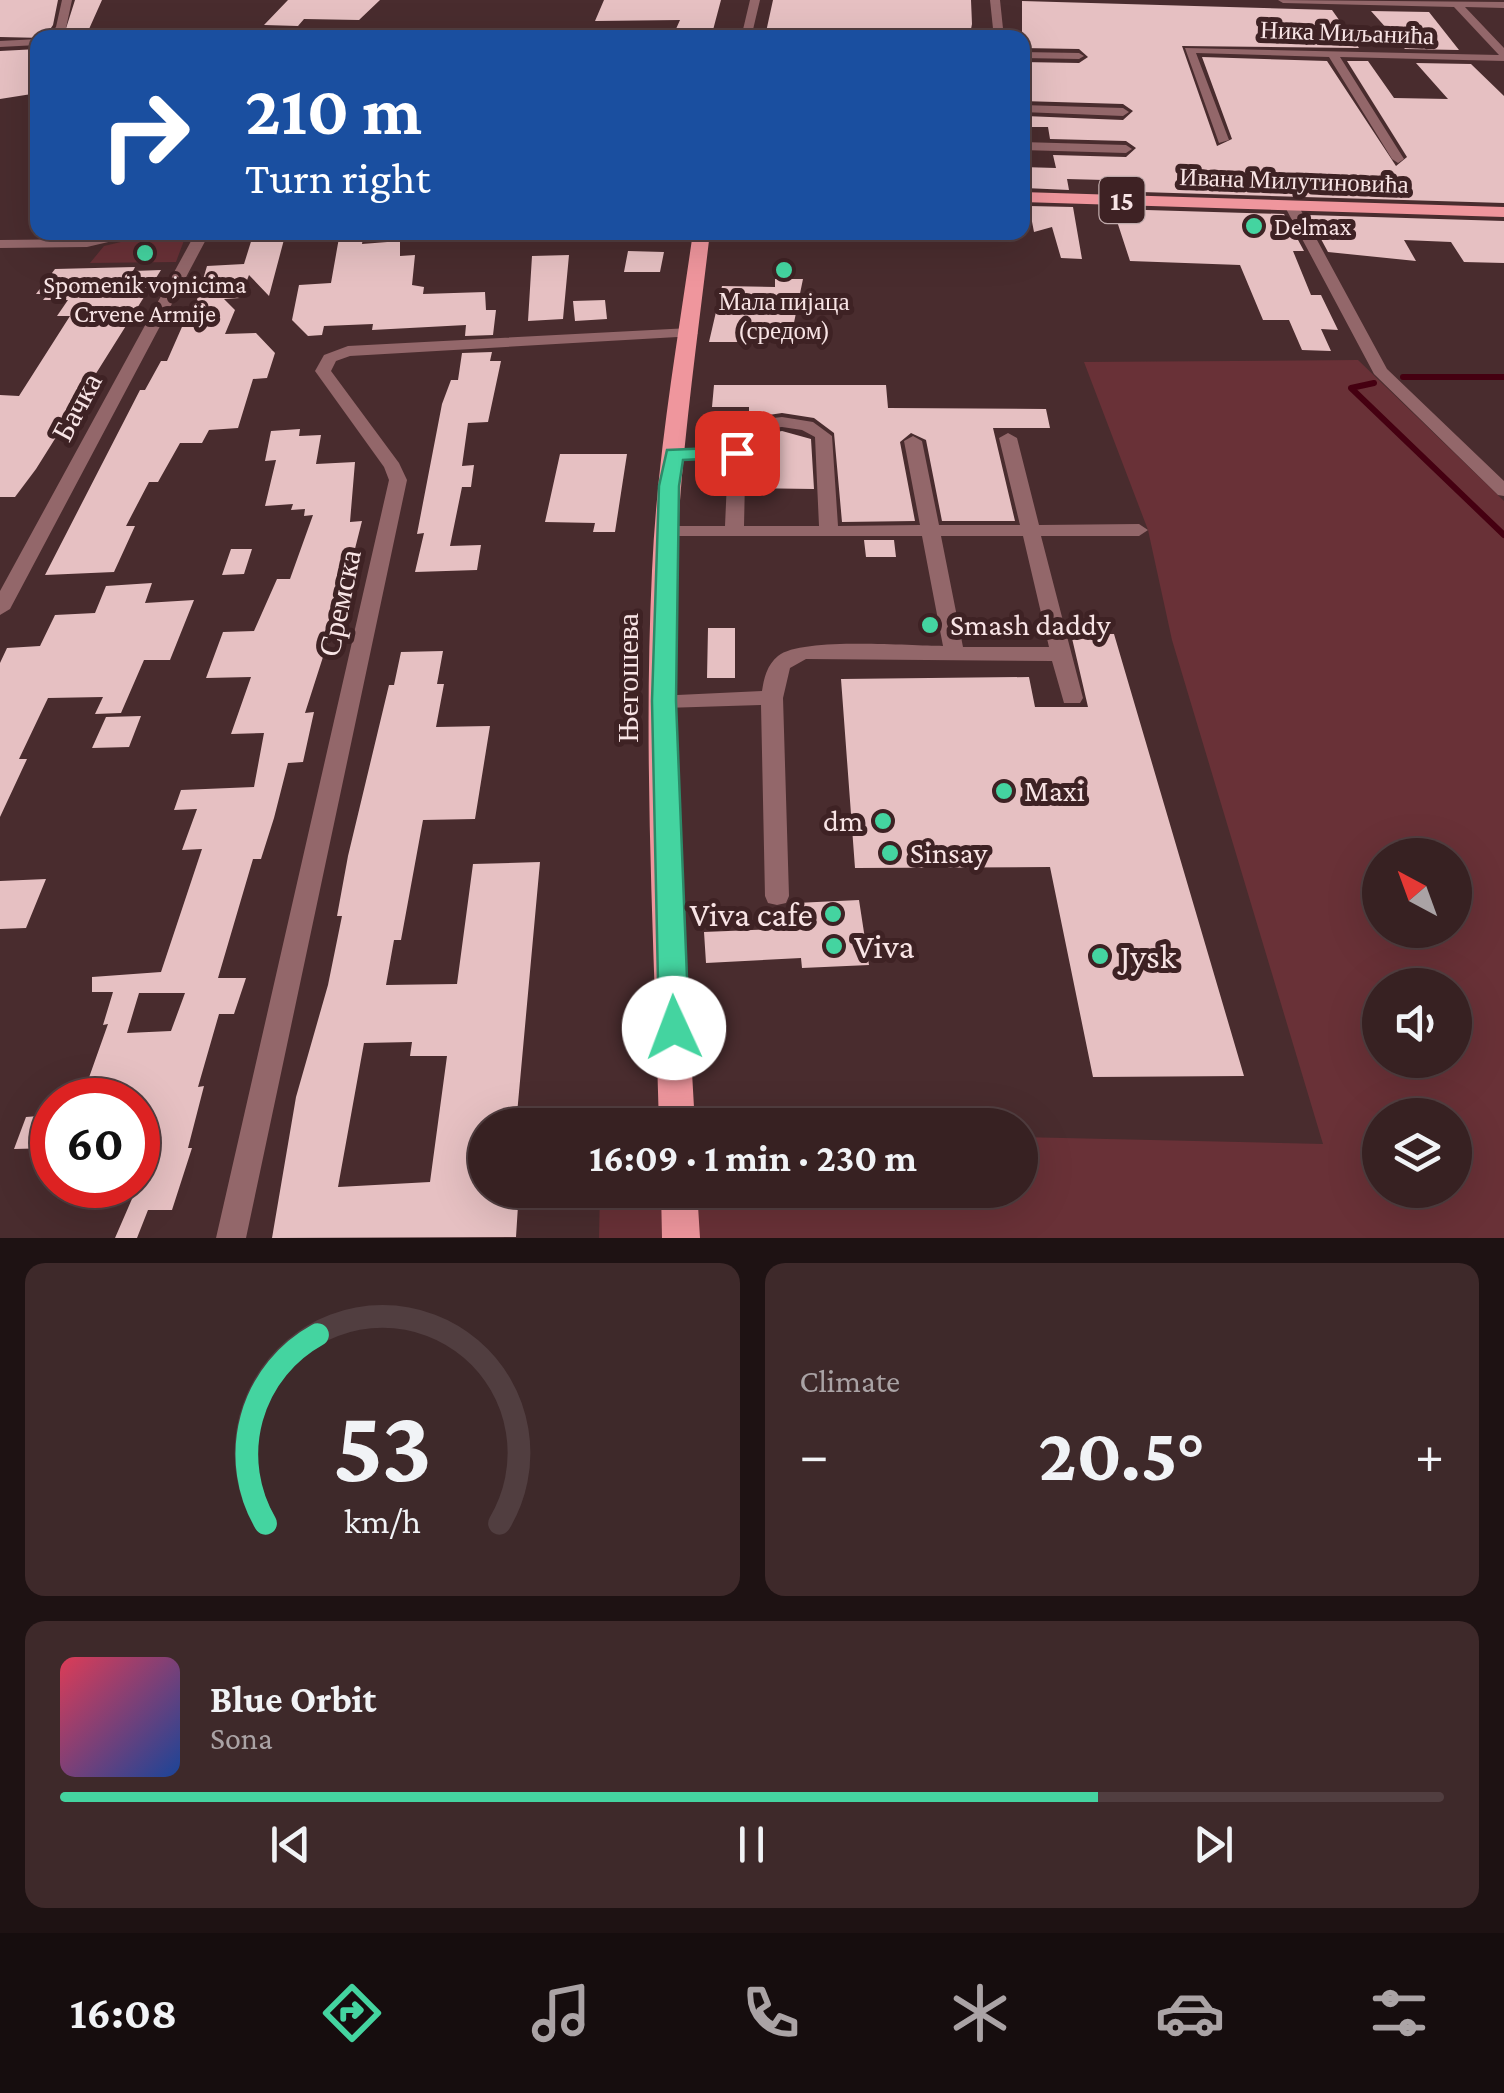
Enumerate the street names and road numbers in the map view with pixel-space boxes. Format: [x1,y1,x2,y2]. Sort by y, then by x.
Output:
street label: Ника Миљанића [1259,16,1435,49]
street label: Ивана Милутиновића [1179,163,1409,198]
road number: 15 [1100,177,1144,223]
street label: Бачка [45,367,108,446]
street label: Сремска [312,547,367,659]
street label: Његошева [611,613,644,743]

